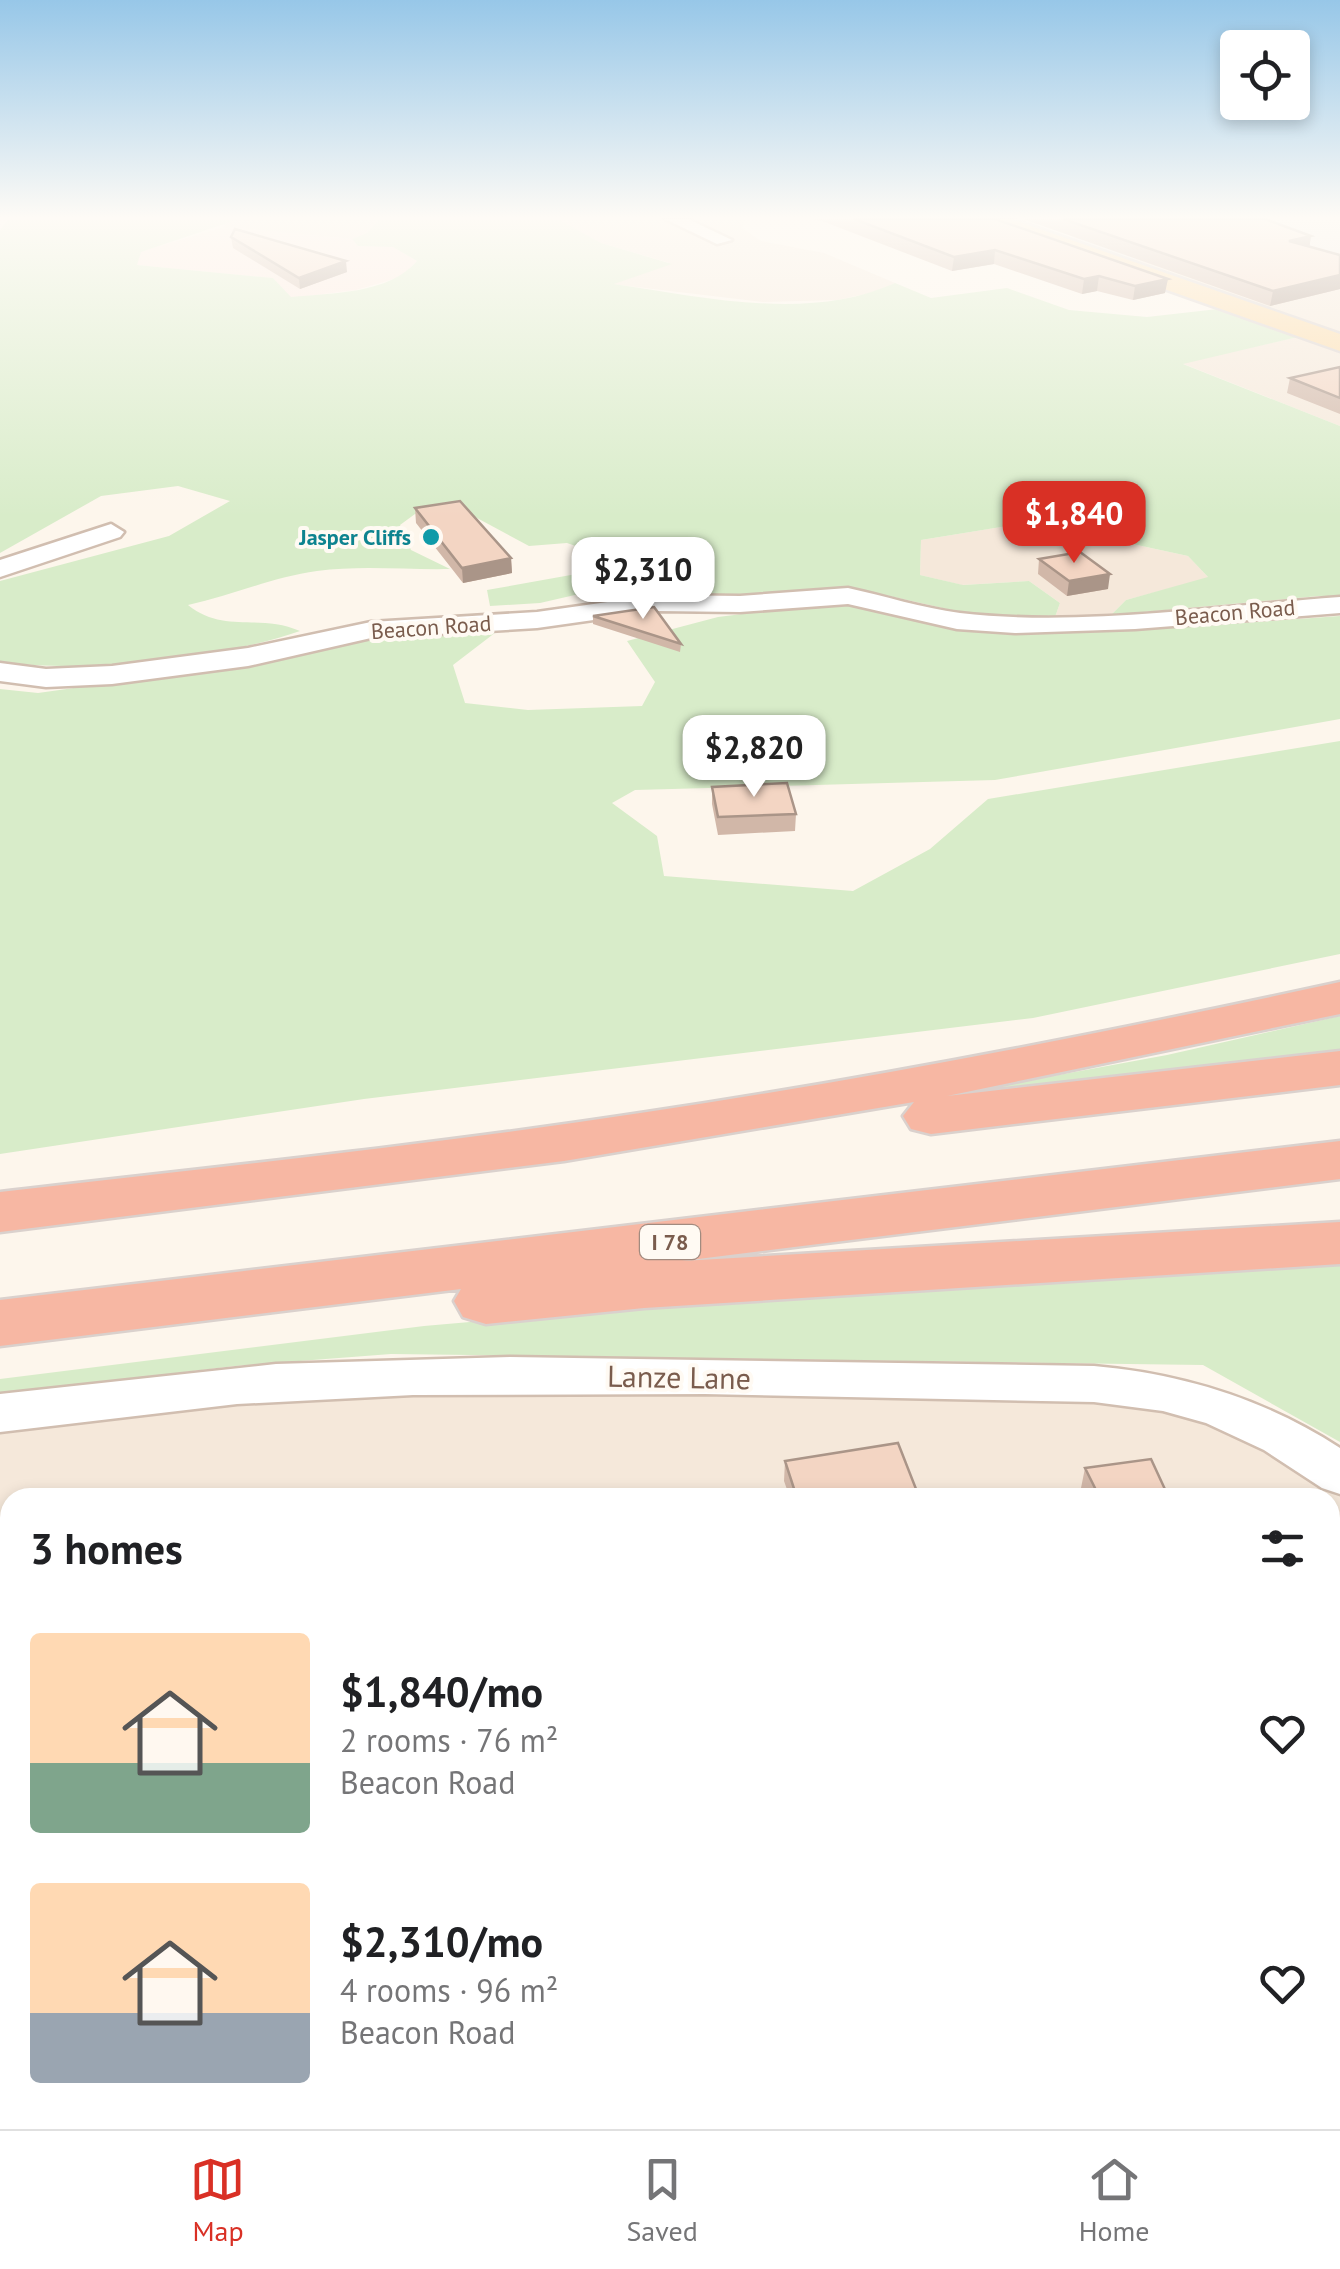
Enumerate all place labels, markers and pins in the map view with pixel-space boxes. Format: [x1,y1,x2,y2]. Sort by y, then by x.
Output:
pin: $1,840 [993,481,1155,566]
place label: Jasper Cliffs [298,523,411,551]
marker: Jasper Cliffs [420,526,442,548]
pin: $2,310 [562,537,724,622]
pin: $2,820 [673,715,835,800]

